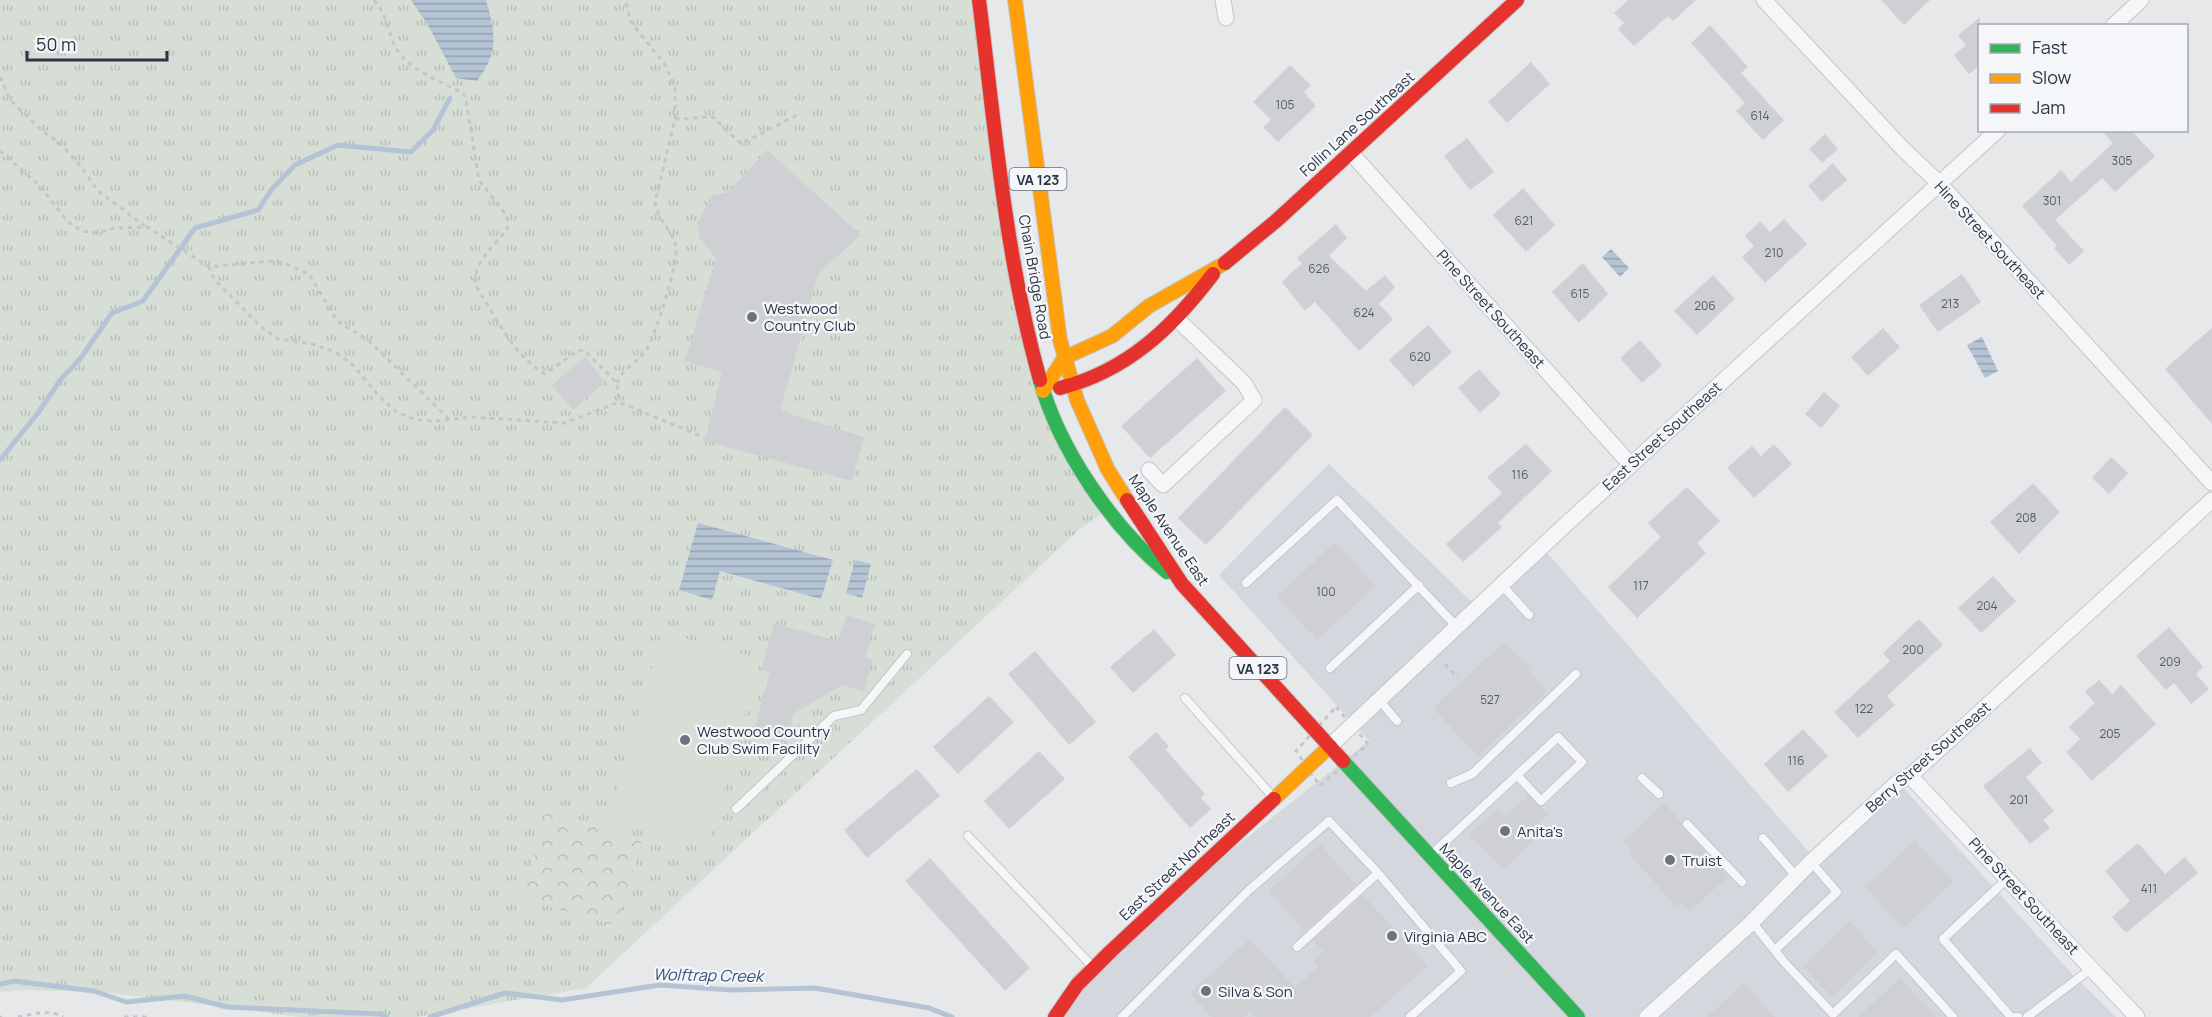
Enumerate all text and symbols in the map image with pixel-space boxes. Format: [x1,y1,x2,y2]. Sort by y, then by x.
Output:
scale bar [27,24,166,62]
legend [1978,24,2188,132]
text: 50 m [36,32,76,56]
text: Fast [2032,35,2067,59]
text: Slow [2032,65,2072,89]
street label: Follin Lane Southeast [1295,67,1419,181]
text: Jam [2032,95,2066,119]
house number: 105 [1276,96,1295,113]
house number: 614 [1750,107,1770,124]
house number: 305 [2112,152,2133,169]
road number: VA 123 [1010,168,1066,190]
street label: Hine Street Southeast [1930,176,2050,304]
house number: 301 [2043,192,2061,209]
house number: 621 [1515,212,1533,229]
street label: Chain Bridge Road [1014,213,1056,341]
house number: 210 [1765,244,1783,261]
street label: Pine Street Southeast [1432,245,1550,373]
house number: 626 [1308,260,1330,277]
house number: 615 [1571,285,1590,302]
house number: 213 [1941,295,1959,312]
house number: 206 [1694,297,1716,314]
place label: Westwood Country Club [764,298,856,336]
house number: 624 [1353,304,1375,321]
marker: Westwood Country Club [745,310,759,324]
house number: 620 [1409,348,1431,365]
street label: East Street Southeast [1598,377,1726,495]
house number: 116 [1512,466,1528,483]
street label: Maple Avenue East [1124,470,1214,590]
house number: 208 [2015,509,2037,526]
house number: 117 [1633,577,1649,594]
house number: 100 [1316,583,1336,600]
house number: 204 [1976,597,1998,614]
house number: 200 [1902,641,1924,658]
house number: 209 [2159,653,2181,670]
road number: VA 123 [1230,657,1286,679]
house number: 527 [1480,691,1500,708]
street label: Berry Street Southeast [1861,697,1995,817]
house number: 122 [1855,700,1873,717]
place label: Westwood Country Club Swim Facility [697,721,830,759]
house number: 205 [2099,725,2121,742]
marker: Westwood Country Club Swim Facility [678,733,692,747]
house number: 116 [1788,752,1804,769]
house number: 201 [2010,791,2028,808]
street label: East Street Northeast [1115,807,1239,925]
place label: Anita's [1517,821,1563,842]
marker: Anita's [1498,824,1512,838]
street label: Pine Street Southeast [1964,833,2084,959]
street label: Maple Avenue East [1435,838,1539,948]
place label: Truist [1682,850,1722,871]
marker: Truist [1663,853,1677,867]
house number: 411 [2141,880,2157,897]
place label: Virginia ABC [1404,926,1487,947]
marker: Virginia ABC [1385,929,1399,943]
water label: Wolftrap Creek [653,963,765,987]
place label: Silva & Son [1218,981,1293,1002]
marker: Silva & Son [1199,984,1213,998]

